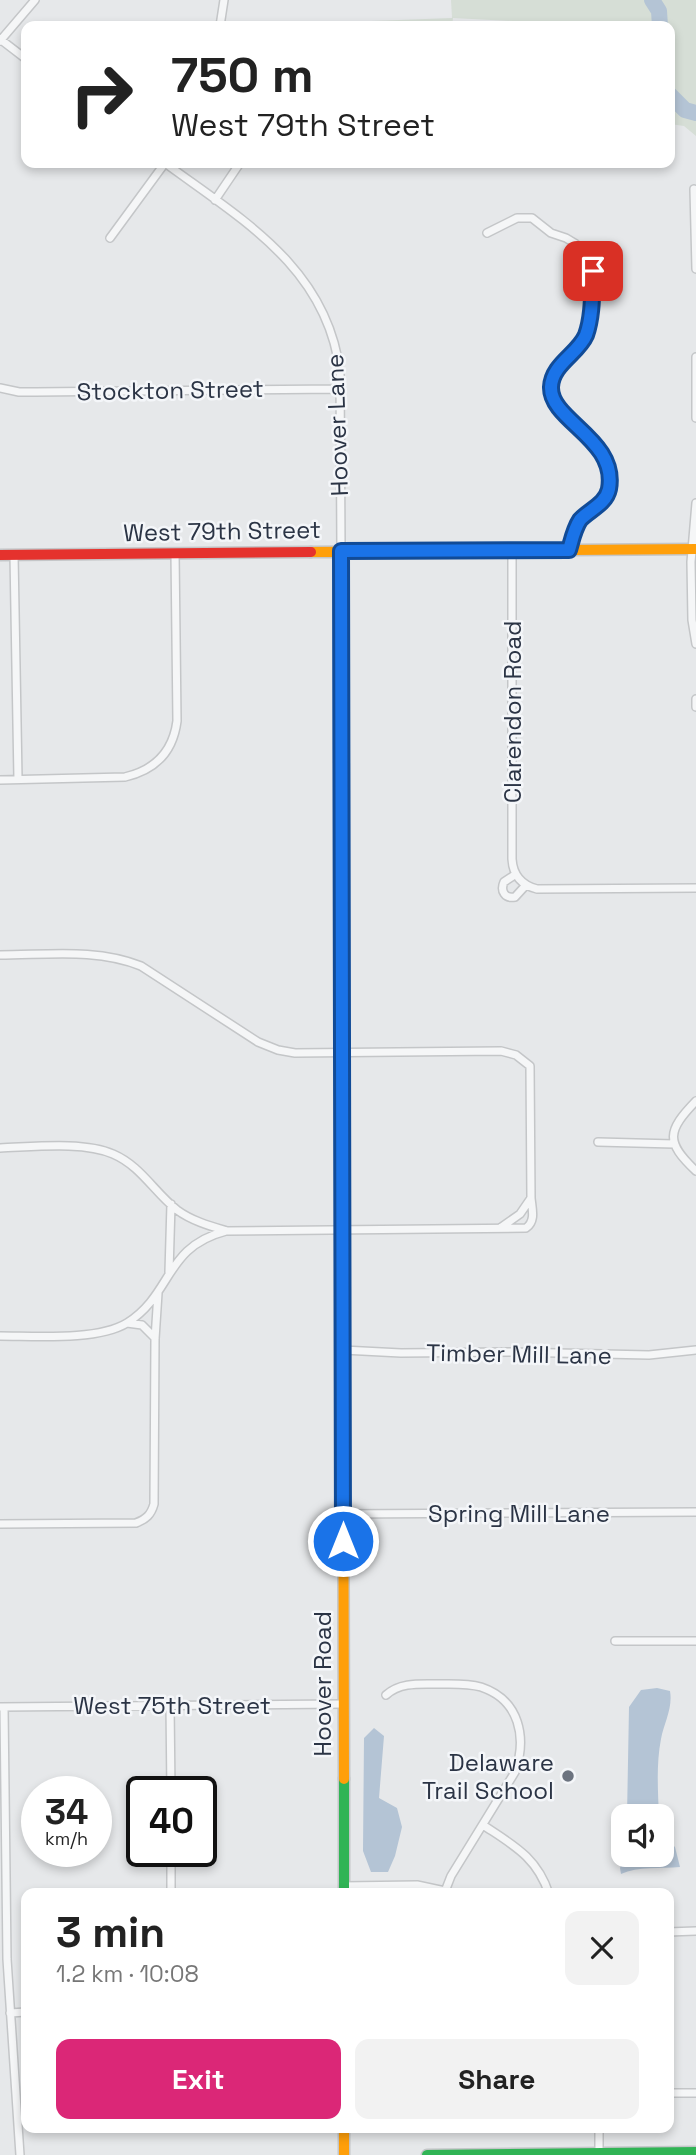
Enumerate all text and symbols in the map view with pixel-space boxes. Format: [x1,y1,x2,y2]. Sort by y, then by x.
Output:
text: 750 m [171,44,314,106]
icon: right [56,49,147,140]
text: West 79th Street [171,105,435,145]
pin [563,241,623,301]
icon: arrive [574,252,612,290]
street label: Hoover Lane [319,353,355,497]
street label: Stockton Street [76,373,264,407]
street label: West 79th Street [123,514,321,548]
street label: Clarendon Road [497,621,528,803]
street label: Timber Mill Lane [426,1337,612,1371]
street label: Spring Mill Lane [428,1498,610,1529]
position arrow [306,1504,380,1578]
street label: Hoover Road [307,1611,338,1757]
street label: West 75th Street [73,1690,271,1721]
place label: Delaware Trail School [422,1747,554,1806]
marker: Delaware Trail School [560,1768,576,1784]
speed limit sign: 40 [126,1776,217,1867]
text: 34 [45,1790,88,1834]
map controls [611,1804,674,1867]
button: sound [611,1804,674,1867]
text: km/h [45,1827,88,1850]
text: 3 min [56,1906,165,1959]
button: close [565,1911,639,1985]
text: 1.2 km · 10:08 [56,1959,199,1989]
button: Exit [56,2039,341,2119]
button: Share [355,2039,639,2119]

